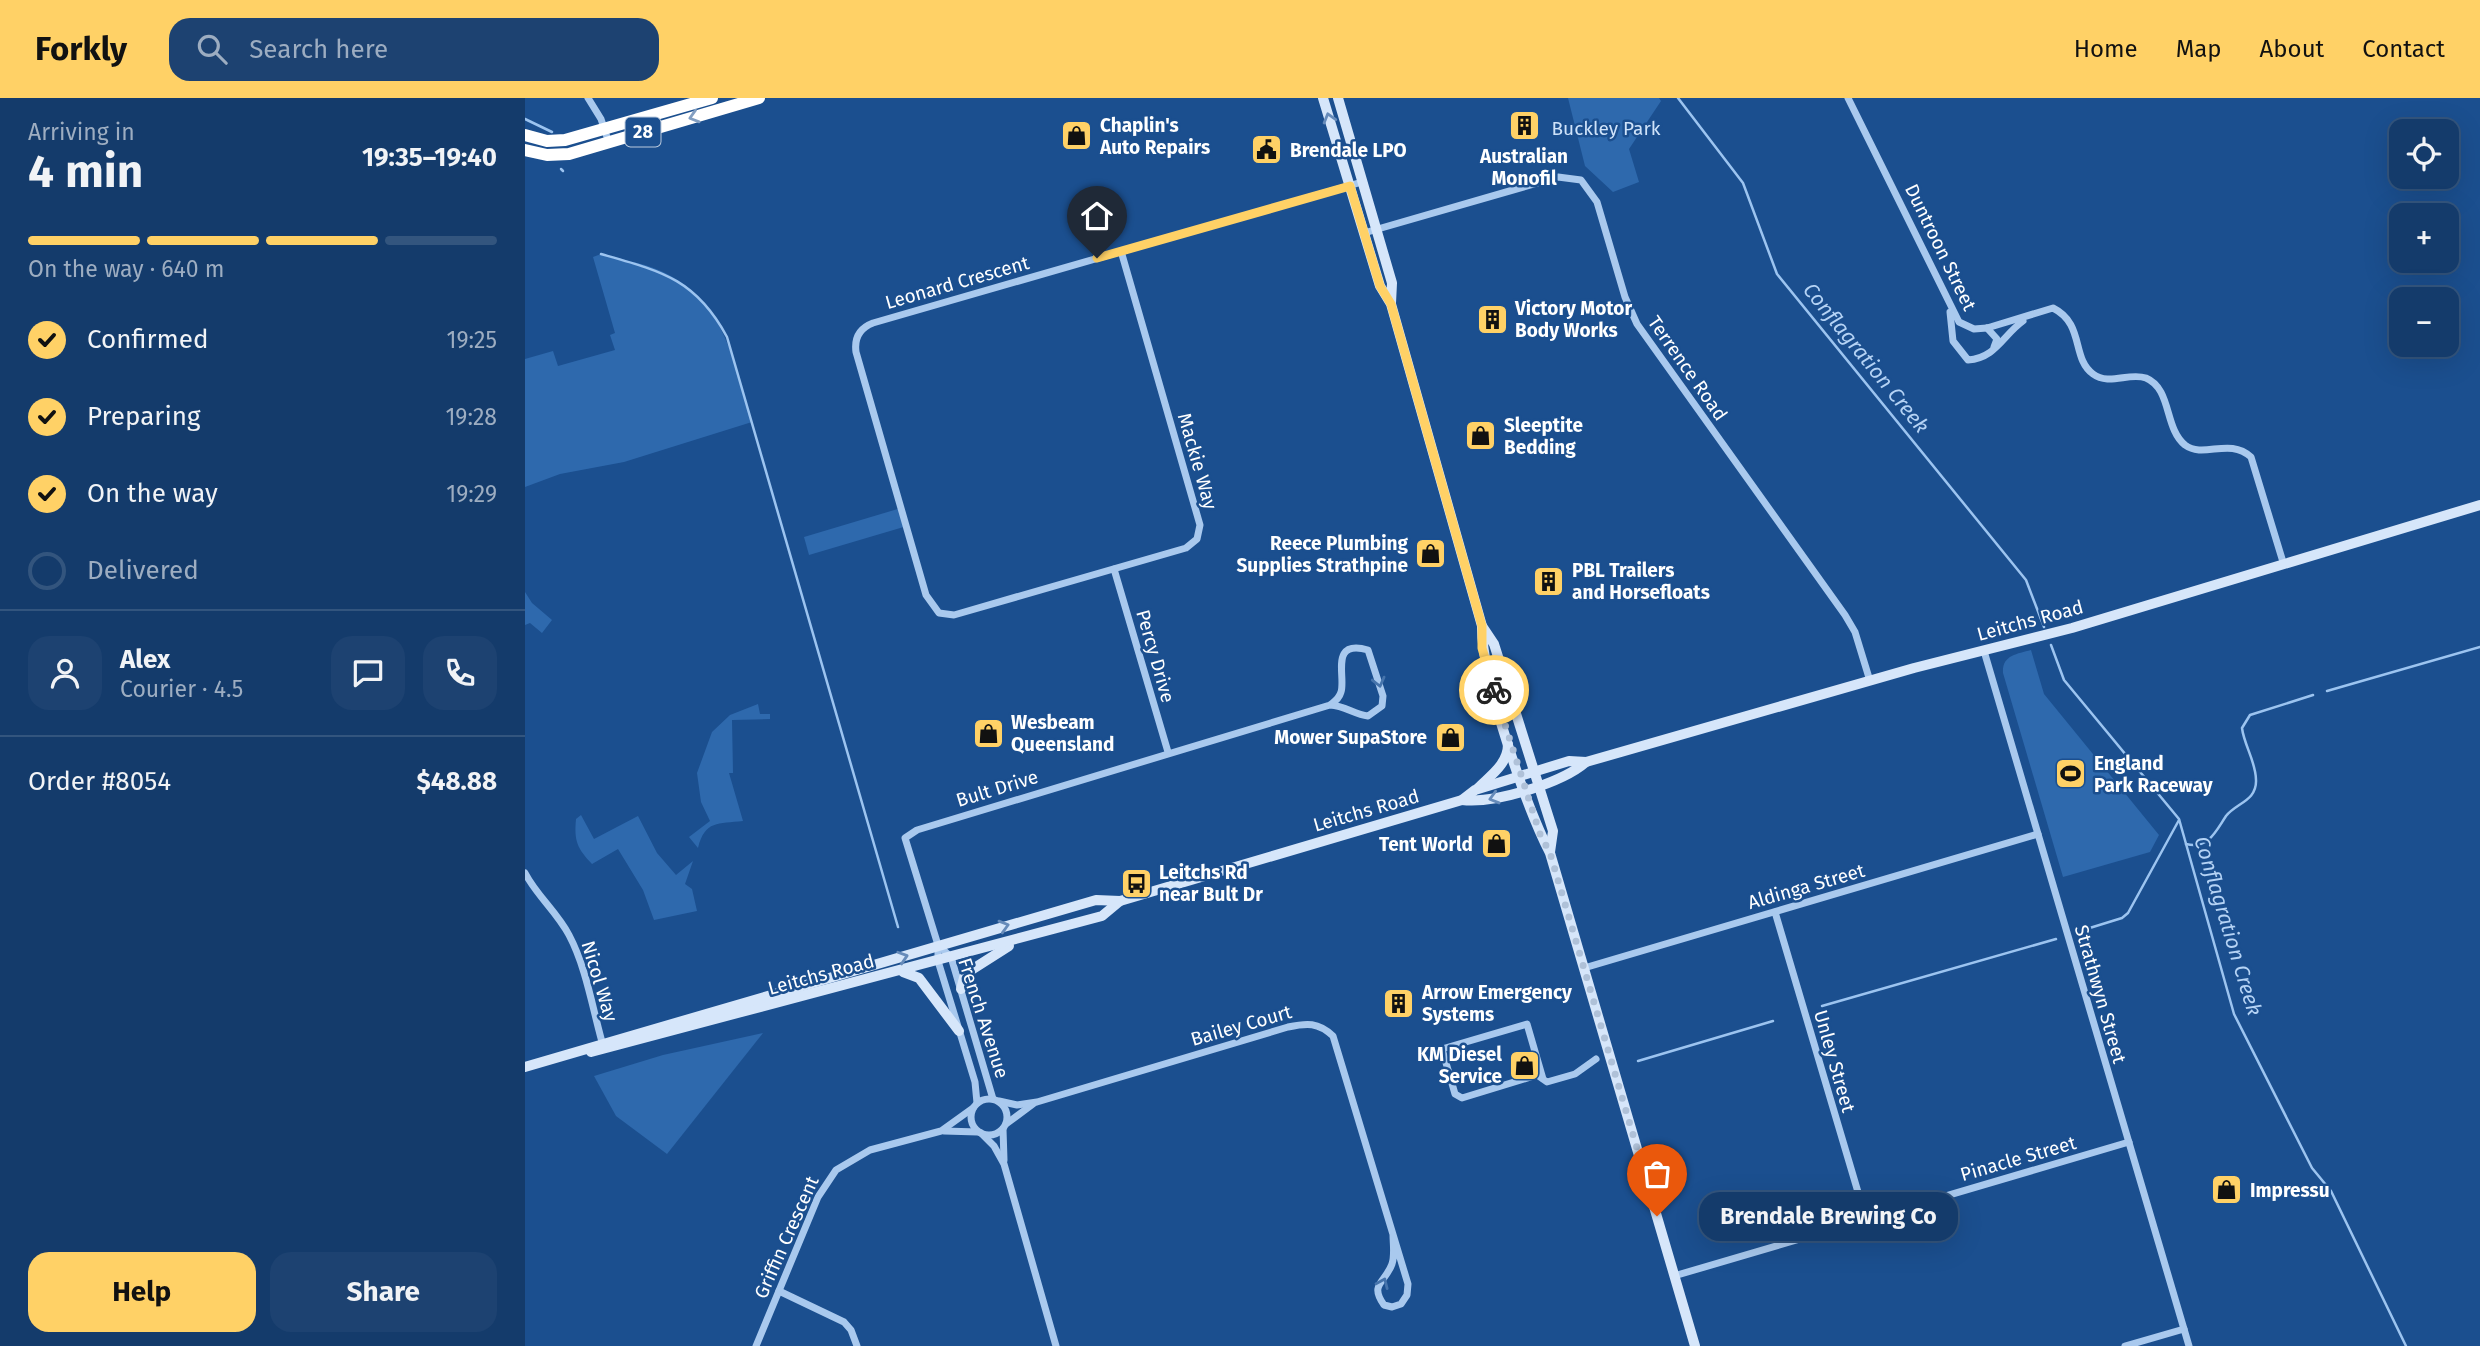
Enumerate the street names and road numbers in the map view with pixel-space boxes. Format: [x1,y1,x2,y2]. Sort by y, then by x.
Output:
road number: 28 [625,117,661,146]
street label: Duntroon Street [1900,180,1981,314]
street label: Leonard Crescent [883,251,1032,314]
street label: Terrence Road [1643,311,1732,425]
street label: Mackie Way [1173,410,1222,513]
street label: Leitchs Road [1974,595,2086,646]
street label: Percy Drive [1131,607,1180,705]
street label: Bult Drive [953,765,1041,812]
street label: Leitchs Road [1310,784,1422,837]
street label: Aldinga Street [1745,859,1867,914]
street label: Strathwyn Street [2070,922,2131,1066]
street label: Nicol Way [576,938,623,1025]
street label: Leitchs Road [765,949,877,1000]
street label: French Avenue [953,955,1014,1081]
street label: Bailey Court [1188,1000,1294,1051]
street label: Unley Street [1809,1007,1860,1115]
street label: Pinacle Street [1958,1131,2079,1186]
street label: Griffin Crescent [749,1172,824,1302]

